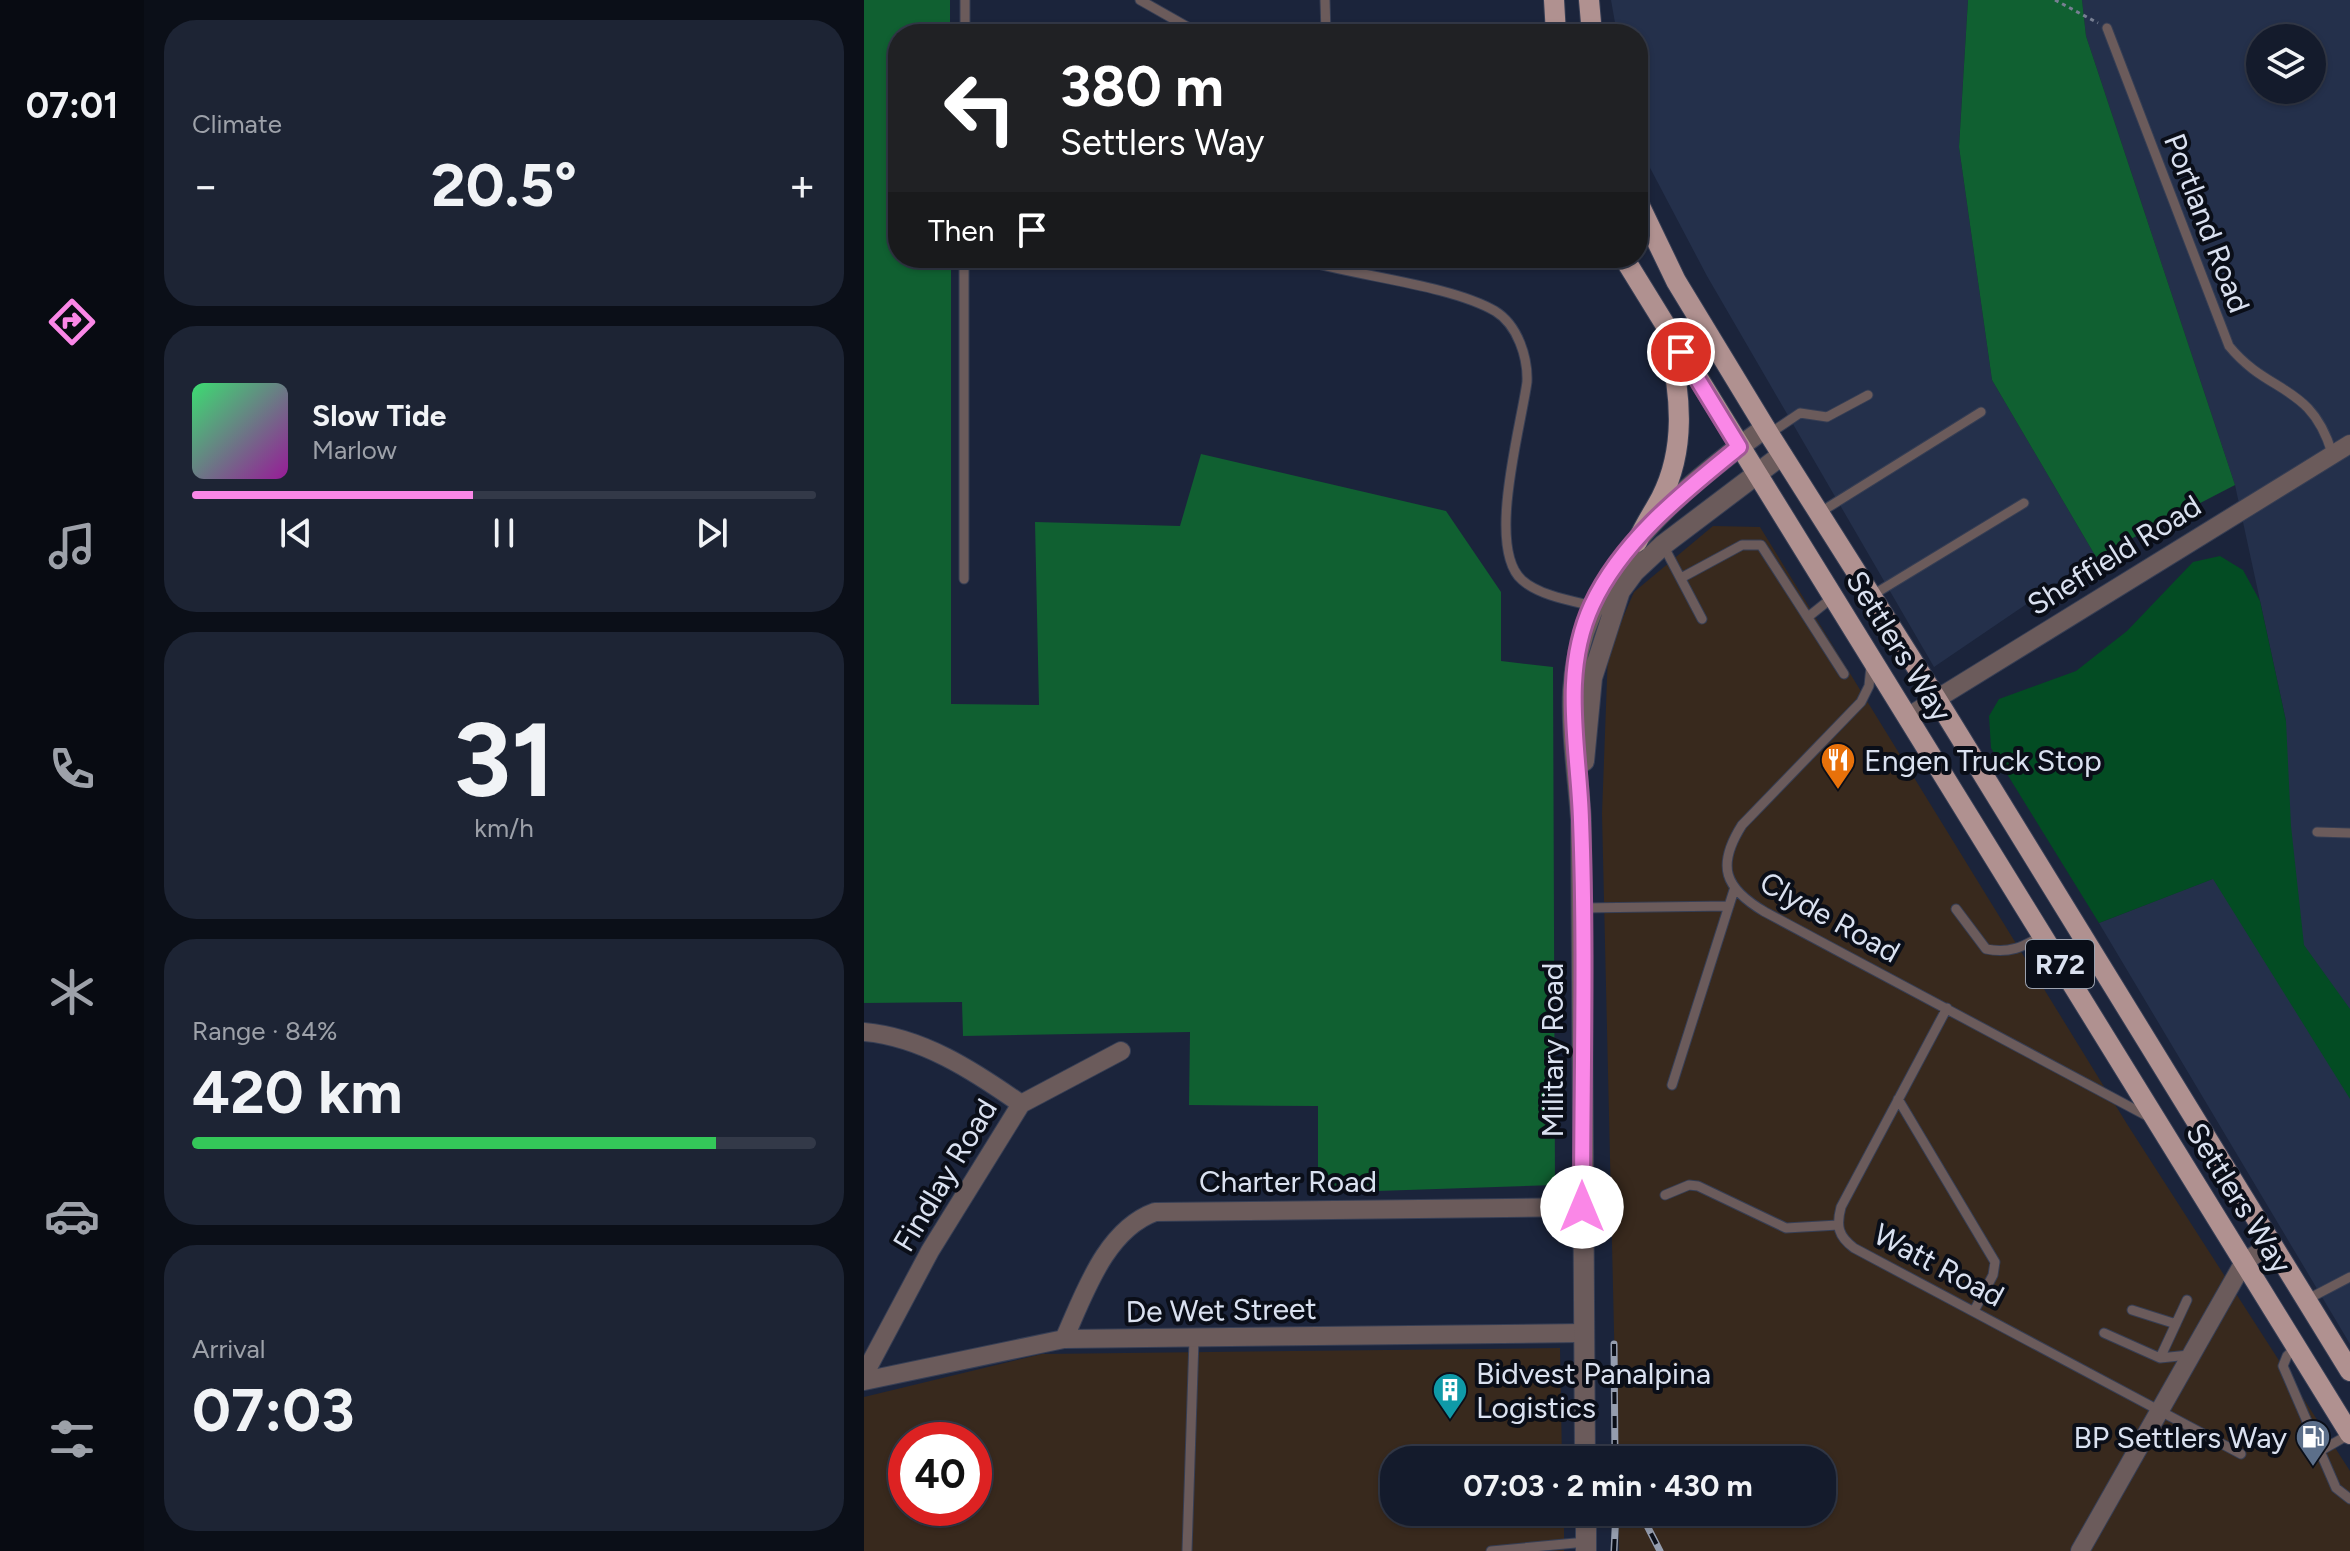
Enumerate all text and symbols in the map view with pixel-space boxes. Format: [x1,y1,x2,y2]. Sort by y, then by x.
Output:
map controls [2246,24,2326,104]
button: layers [2246,24,2326,104]
text: 380 m [1060,53,1224,120]
icon: left [928,56,1032,160]
text: 07:01 [26,84,118,127]
text: Climate [192,108,282,140]
text: Settlers Way [1060,121,1265,164]
street label: Portland Road [2156,128,2258,318]
text: 20.5° [431,149,577,221]
text: − [192,159,219,212]
text: + [789,159,816,212]
icon: arrive [1010,208,1054,252]
text: Then [928,212,994,249]
icon: directions [44,294,100,350]
pin [1647,318,1715,386]
icon: arrive [1659,330,1703,374]
text: Slow Tide [312,397,446,434]
text: Marlow [312,434,397,466]
street label: Sheffield Road [2020,487,2208,623]
icon: previous [274,511,318,555]
icon: pause [482,511,526,555]
icon: next [690,511,734,555]
icon: music [44,518,100,574]
street label: Settlers Way [1838,564,1960,728]
text: 31 [453,697,555,822]
icon: phone [44,741,100,797]
restaurant icon: Engen Truck Stop [1819,741,1857,791]
place label: Engen Truck Stop [1864,742,2102,779]
text: km/h [474,812,534,844]
street label: Clyde Road [1754,863,1906,971]
road number: R72 [2026,940,2094,988]
street label: Military Road [1534,963,1571,1137]
icon: climate [44,964,100,1020]
text: Range · 84% [192,1015,338,1047]
text: 420 km [192,1056,402,1128]
street label: Findlay Road [885,1092,1005,1258]
street label: Settlers Way [2178,1116,2300,1280]
street label: Charter Road [1199,1163,1377,1200]
position arrow [1540,1165,1624,1249]
icon: car [44,1188,100,1244]
street label: Watt Road [1868,1215,2010,1315]
street label: De Wet Street [1125,1290,1317,1330]
text: Arrival [192,1333,265,1365]
place label: Bidvest Panalpina Logistics [1476,1355,1711,1426]
building icon: Bidvest Panalpina Logistics [1431,1371,1469,1421]
text: 07:03 [192,1374,355,1446]
icon: filters [44,1411,100,1467]
fuel station icon: BP Settlers Way [2294,1418,2332,1468]
place label: BP Settlers Way [2073,1419,2287,1456]
speed limit sign: 40 [888,1422,992,1526]
text: 07:03 · 2 min · 430 m [1463,1467,1753,1504]

